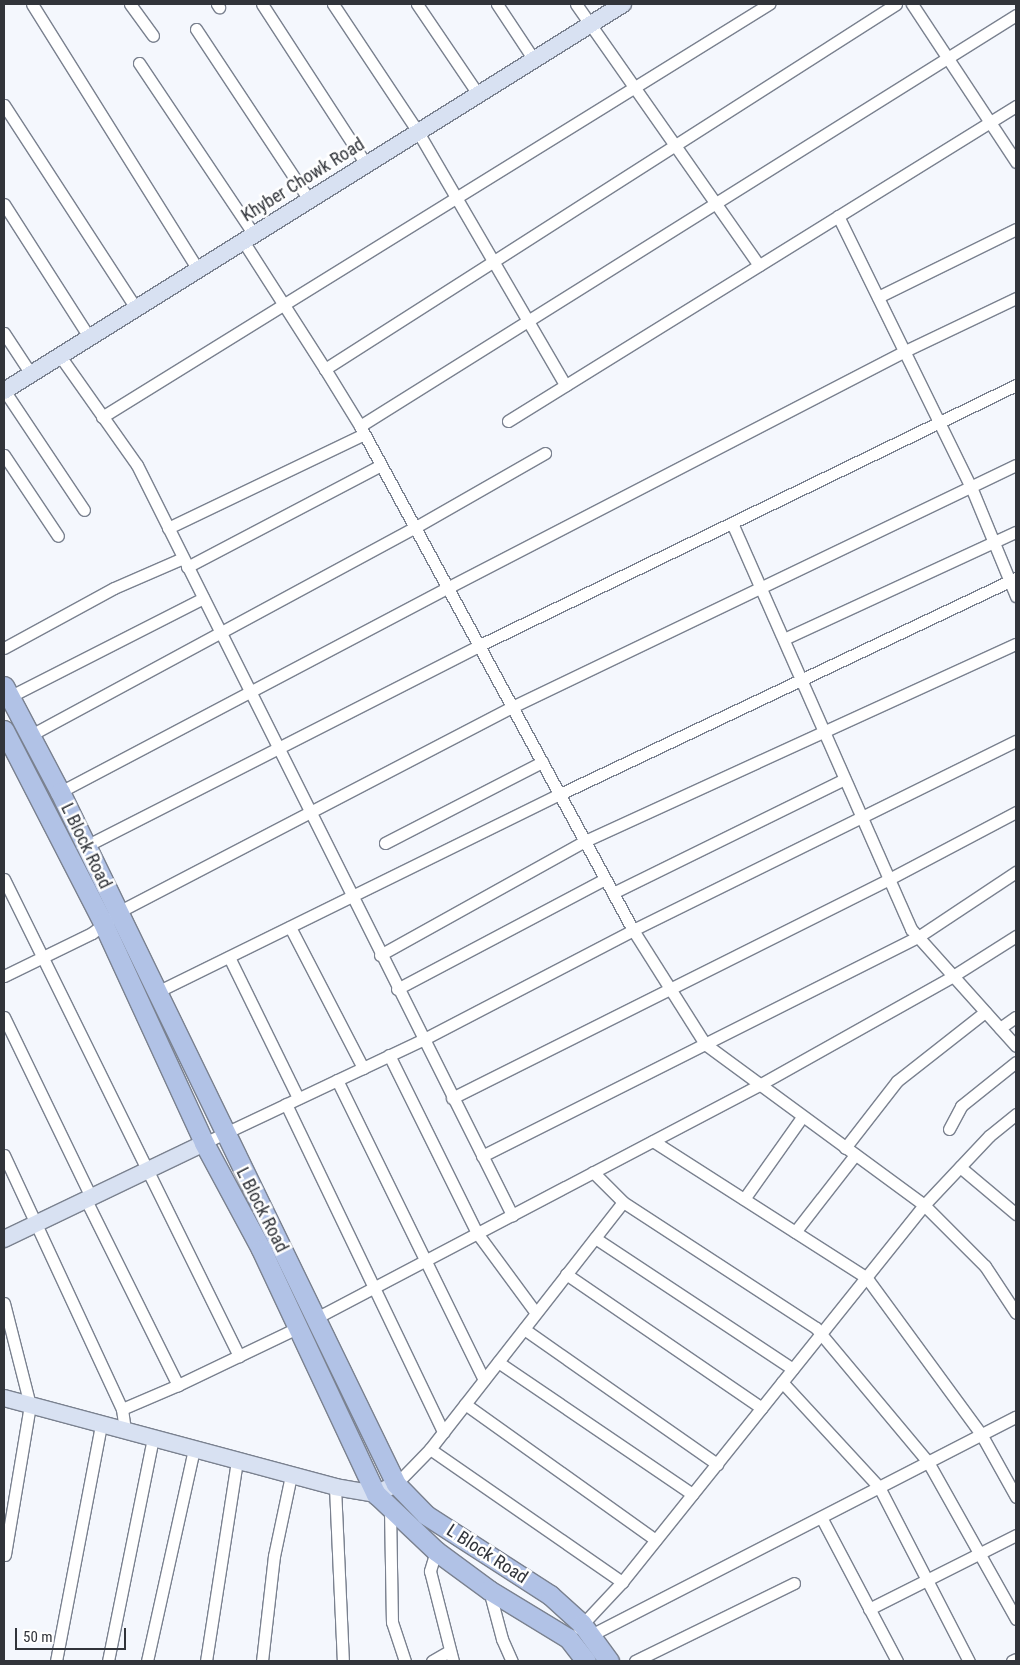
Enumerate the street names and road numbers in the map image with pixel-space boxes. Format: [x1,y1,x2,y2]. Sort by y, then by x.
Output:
street label: Khyber Chowk Road [238,133,368,227]
street label: L Block Road [56,800,116,892]
street label: L Block Road [231,1164,293,1256]
street label: L Block Road [442,1520,532,1588]

